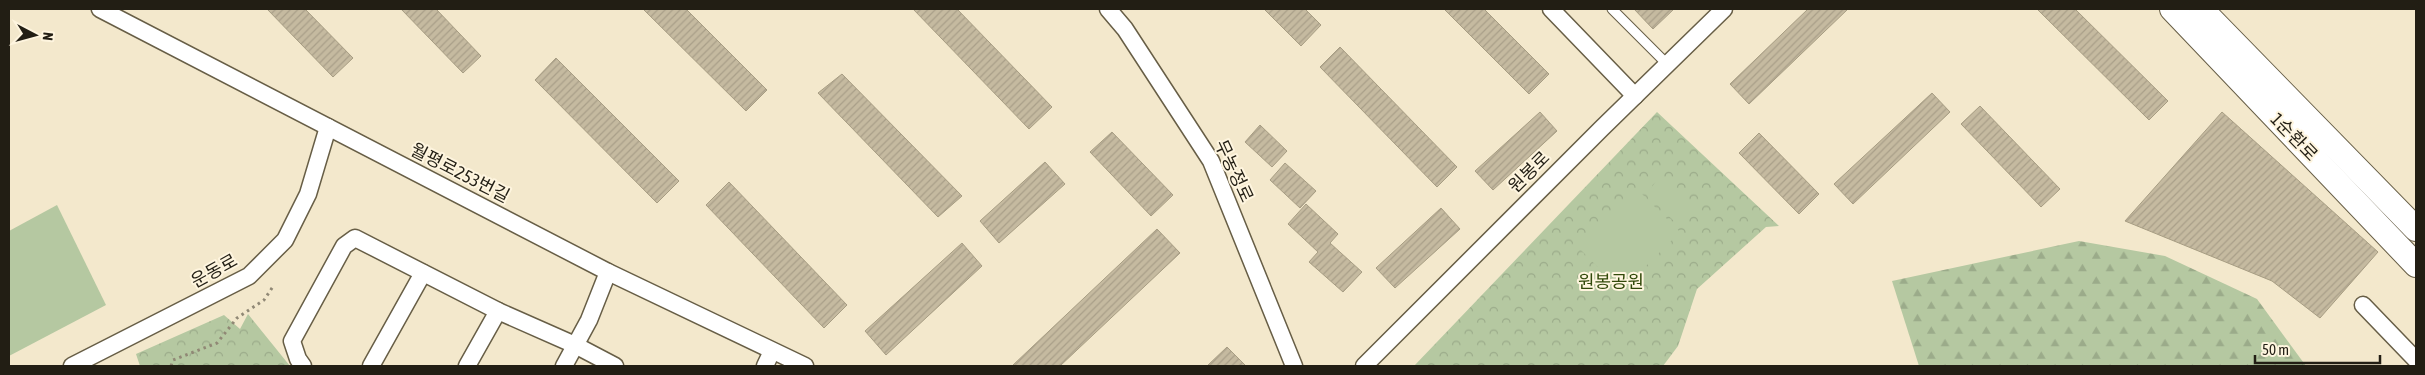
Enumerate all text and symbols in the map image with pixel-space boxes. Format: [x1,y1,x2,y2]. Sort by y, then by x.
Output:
north arrow [10,10,60,60]
text: N [40,31,56,41]
street label: 1순환로 [2267,108,2322,165]
street label: 무농정로 [1211,136,1258,205]
street label: 월평로253번길 [407,139,513,206]
street label: 원봉로 [1504,147,1554,197]
street label: 운동로 [187,249,241,292]
park label: 원봉공원 [1578,271,1644,292]
scale bar [2255,332,2380,364]
text: 50 m [2262,341,2289,358]

